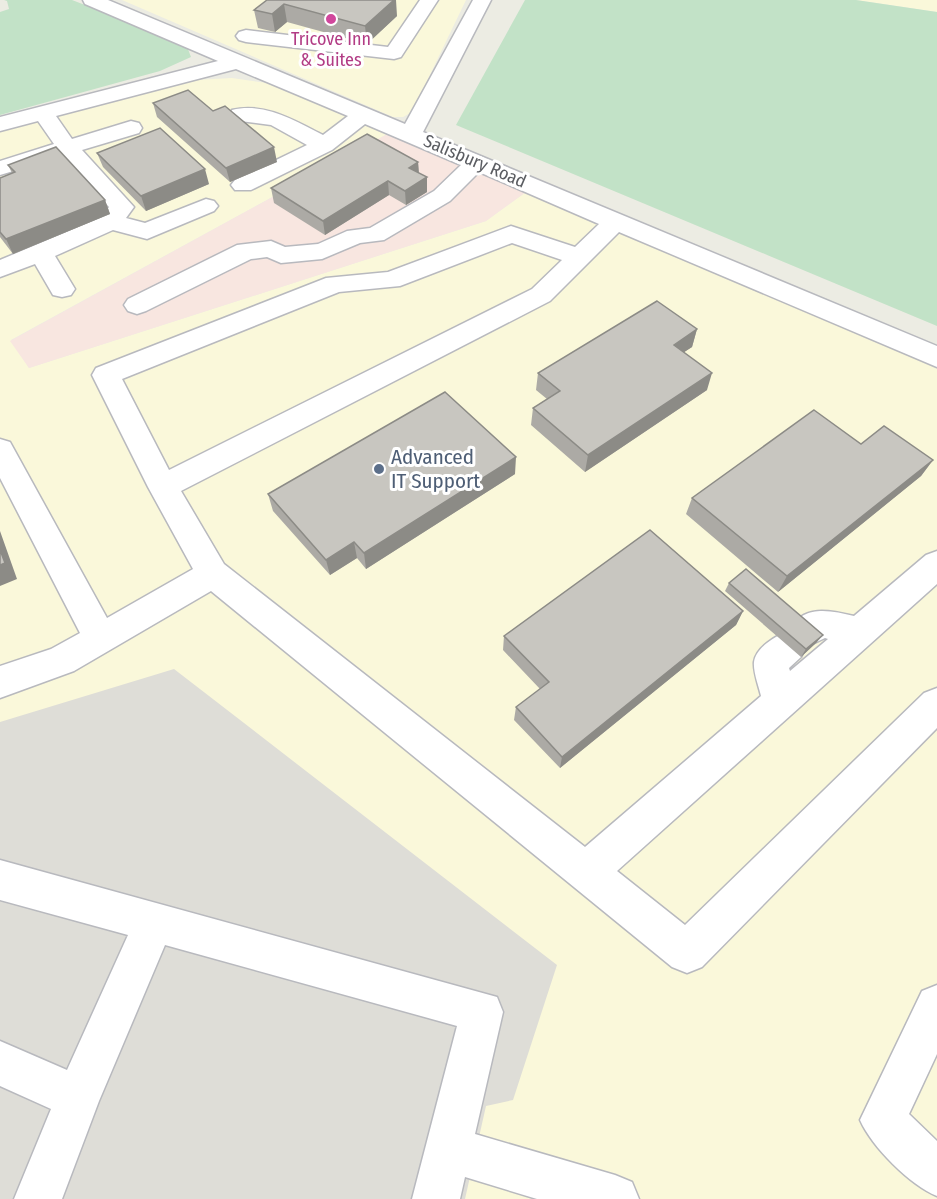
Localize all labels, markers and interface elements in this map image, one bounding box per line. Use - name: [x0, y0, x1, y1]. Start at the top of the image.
- marker: Tricove Inn & Suites: [324, 12, 338, 26]
- place label: Tricove Inn & Suites: [291, 28, 371, 71]
- street label: Salisbury Road: [420, 130, 530, 192]
- place label: Advanced IT Support: [391, 444, 480, 494]
- marker: Advanced IT Support: [372, 462, 386, 476]

